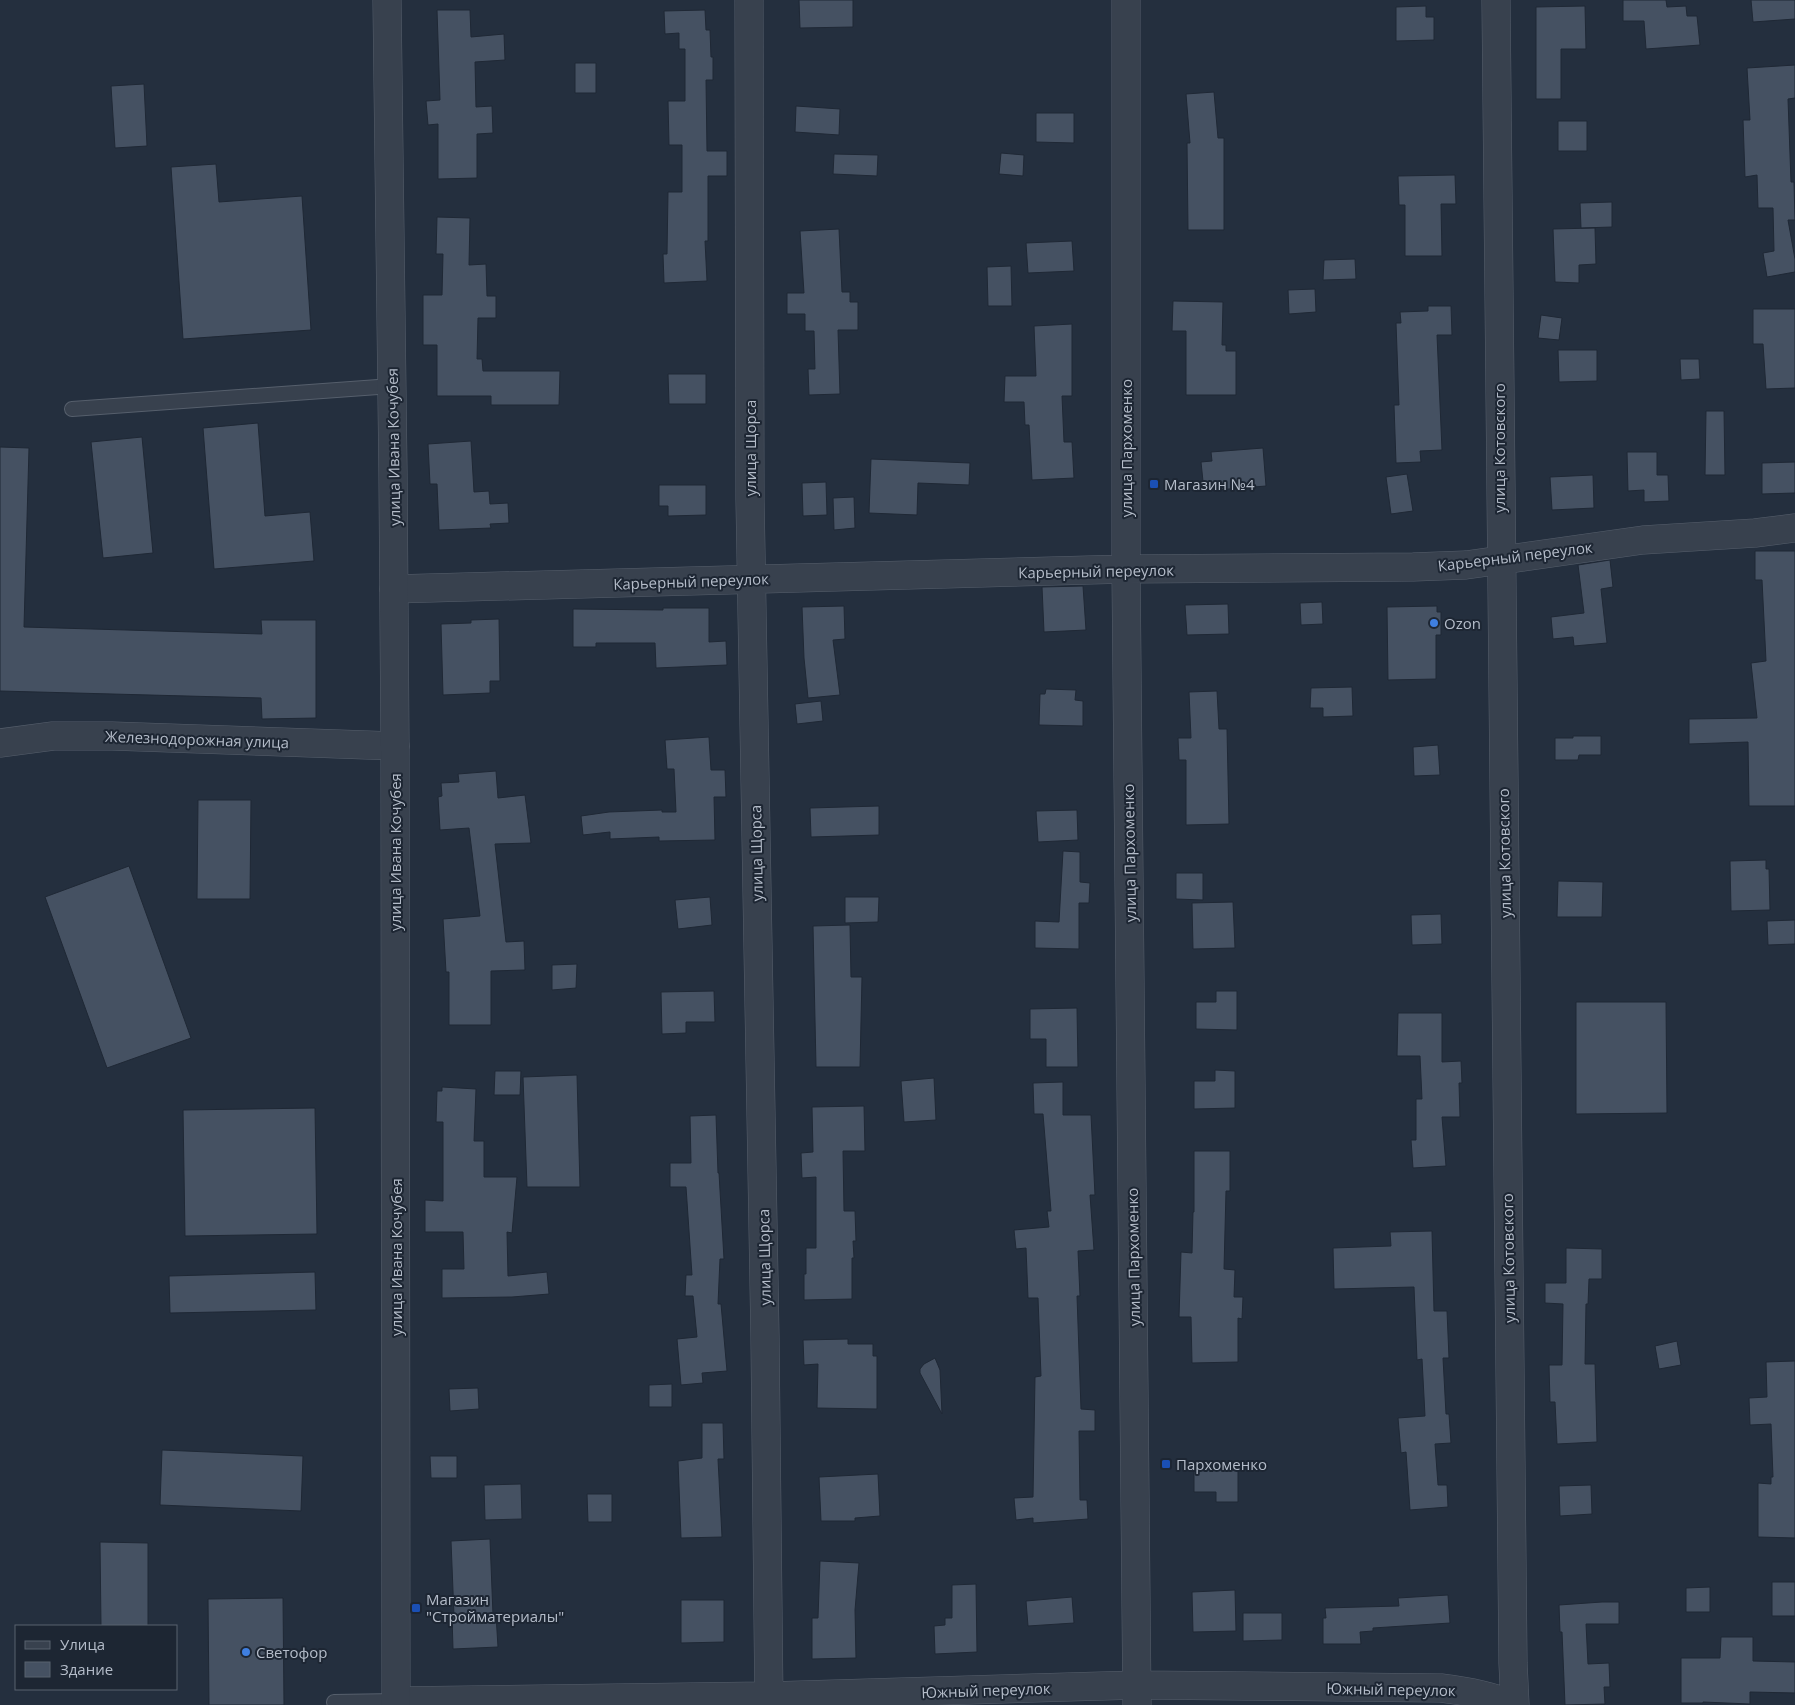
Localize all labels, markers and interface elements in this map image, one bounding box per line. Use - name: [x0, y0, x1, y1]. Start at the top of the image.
- street label: улица Ивана Кочубея: [382, 368, 404, 526]
- street label: улица Пархоменко: [1116, 379, 1136, 517]
- street label: улица Котовского: [1489, 383, 1509, 513]
- street label: улица Щорса: [740, 400, 760, 496]
- place label: Магазин №4: [1164, 474, 1255, 494]
- marker: Магазин №4: [1148, 478, 1160, 490]
- street label: Карьерный переулок: [1436, 537, 1594, 575]
- street label: Карьерный переулок: [1018, 560, 1174, 582]
- street label: Карьерный переулок: [613, 568, 769, 594]
- place label: Ozon: [1444, 613, 1481, 633]
- marker: Ozon: [1428, 617, 1440, 629]
- street label: Железнодорожная улица: [105, 726, 289, 752]
- street label: улица Ивана Кочубея: [385, 773, 405, 931]
- street label: улица Пархоменко: [1118, 784, 1140, 922]
- street label: улица Котовского: [1493, 788, 1515, 918]
- street label: улица Щорса: [745, 805, 767, 901]
- street label: улица Ивана Кочубея: [386, 1178, 406, 1336]
- street label: улица Пархоменко: [1122, 1188, 1144, 1326]
- street label: улица Котовского: [1497, 1193, 1519, 1323]
- street label: улица Щорса: [753, 1209, 775, 1305]
- place label: Пархоменко: [1176, 1454, 1267, 1474]
- marker: Пархоменко: [1160, 1458, 1172, 1470]
- place label: Магазин "Стройматериалы": [426, 1589, 564, 1626]
- marker: Магазин "Стройматериалы": [410, 1602, 422, 1614]
- legend: [15, 1625, 178, 1690]
- text: Улица: [60, 1634, 105, 1654]
- place label: Светофор: [256, 1642, 328, 1662]
- marker: Светофор: [240, 1646, 252, 1658]
- text: Здание: [60, 1659, 113, 1679]
- street label: Южный переулок: [921, 1678, 1051, 1702]
- street label: Южный переулок: [1326, 1678, 1456, 1700]

